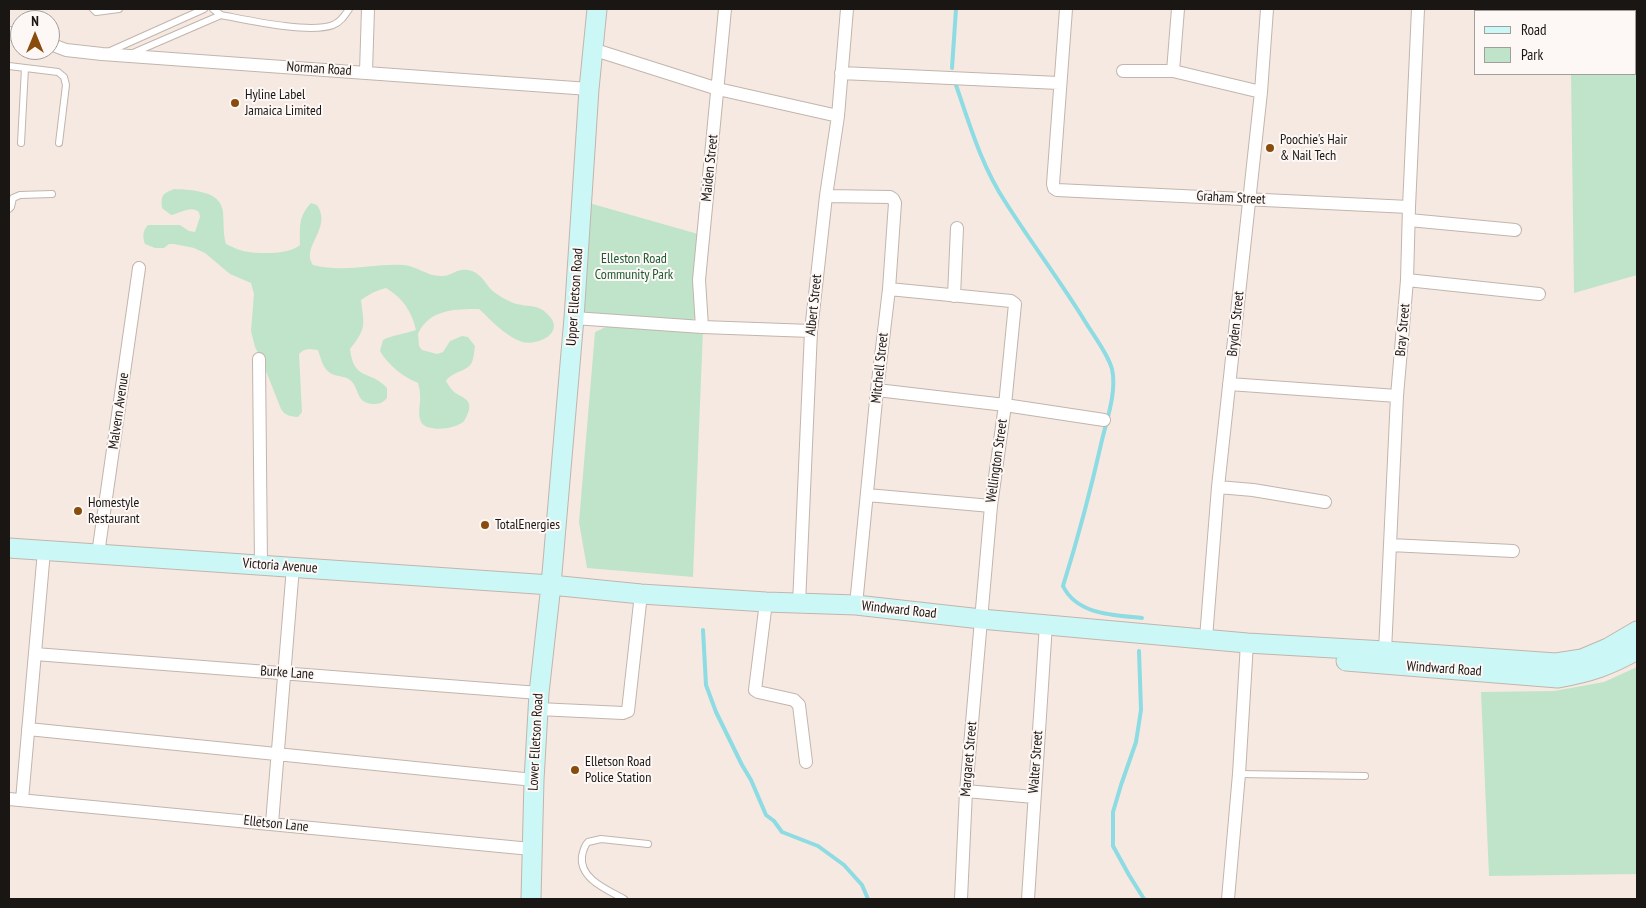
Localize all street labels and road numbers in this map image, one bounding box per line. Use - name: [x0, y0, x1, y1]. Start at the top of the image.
- street label: Norman Road: [286, 58, 352, 80]
- street label: Maiden Street: [698, 134, 722, 202]
- street label: Graham Street: [1196, 188, 1266, 208]
- street label: Upper Elletson Road: [563, 248, 587, 346]
- street label: Albert Street: [802, 273, 826, 337]
- street label: Bryden Street: [1224, 290, 1248, 358]
- street label: Bray Street: [1392, 303, 1414, 357]
- street label: Mitchell Street: [868, 332, 892, 404]
- street label: Malvern Avenue: [105, 372, 133, 450]
- street label: Wellington Street: [983, 418, 1011, 504]
- street label: Victoria Avenue: [242, 555, 318, 577]
- street label: Windward Road: [861, 598, 937, 622]
- street label: Windward Road: [1406, 658, 1482, 680]
- street label: Burke Lane: [260, 663, 314, 683]
- street label: Lower Elletson Road: [525, 693, 547, 791]
- street label: Margaret Street: [957, 721, 981, 797]
- street label: Walter Street: [1025, 730, 1047, 794]
- street label: Elletson Lane: [243, 812, 309, 836]

